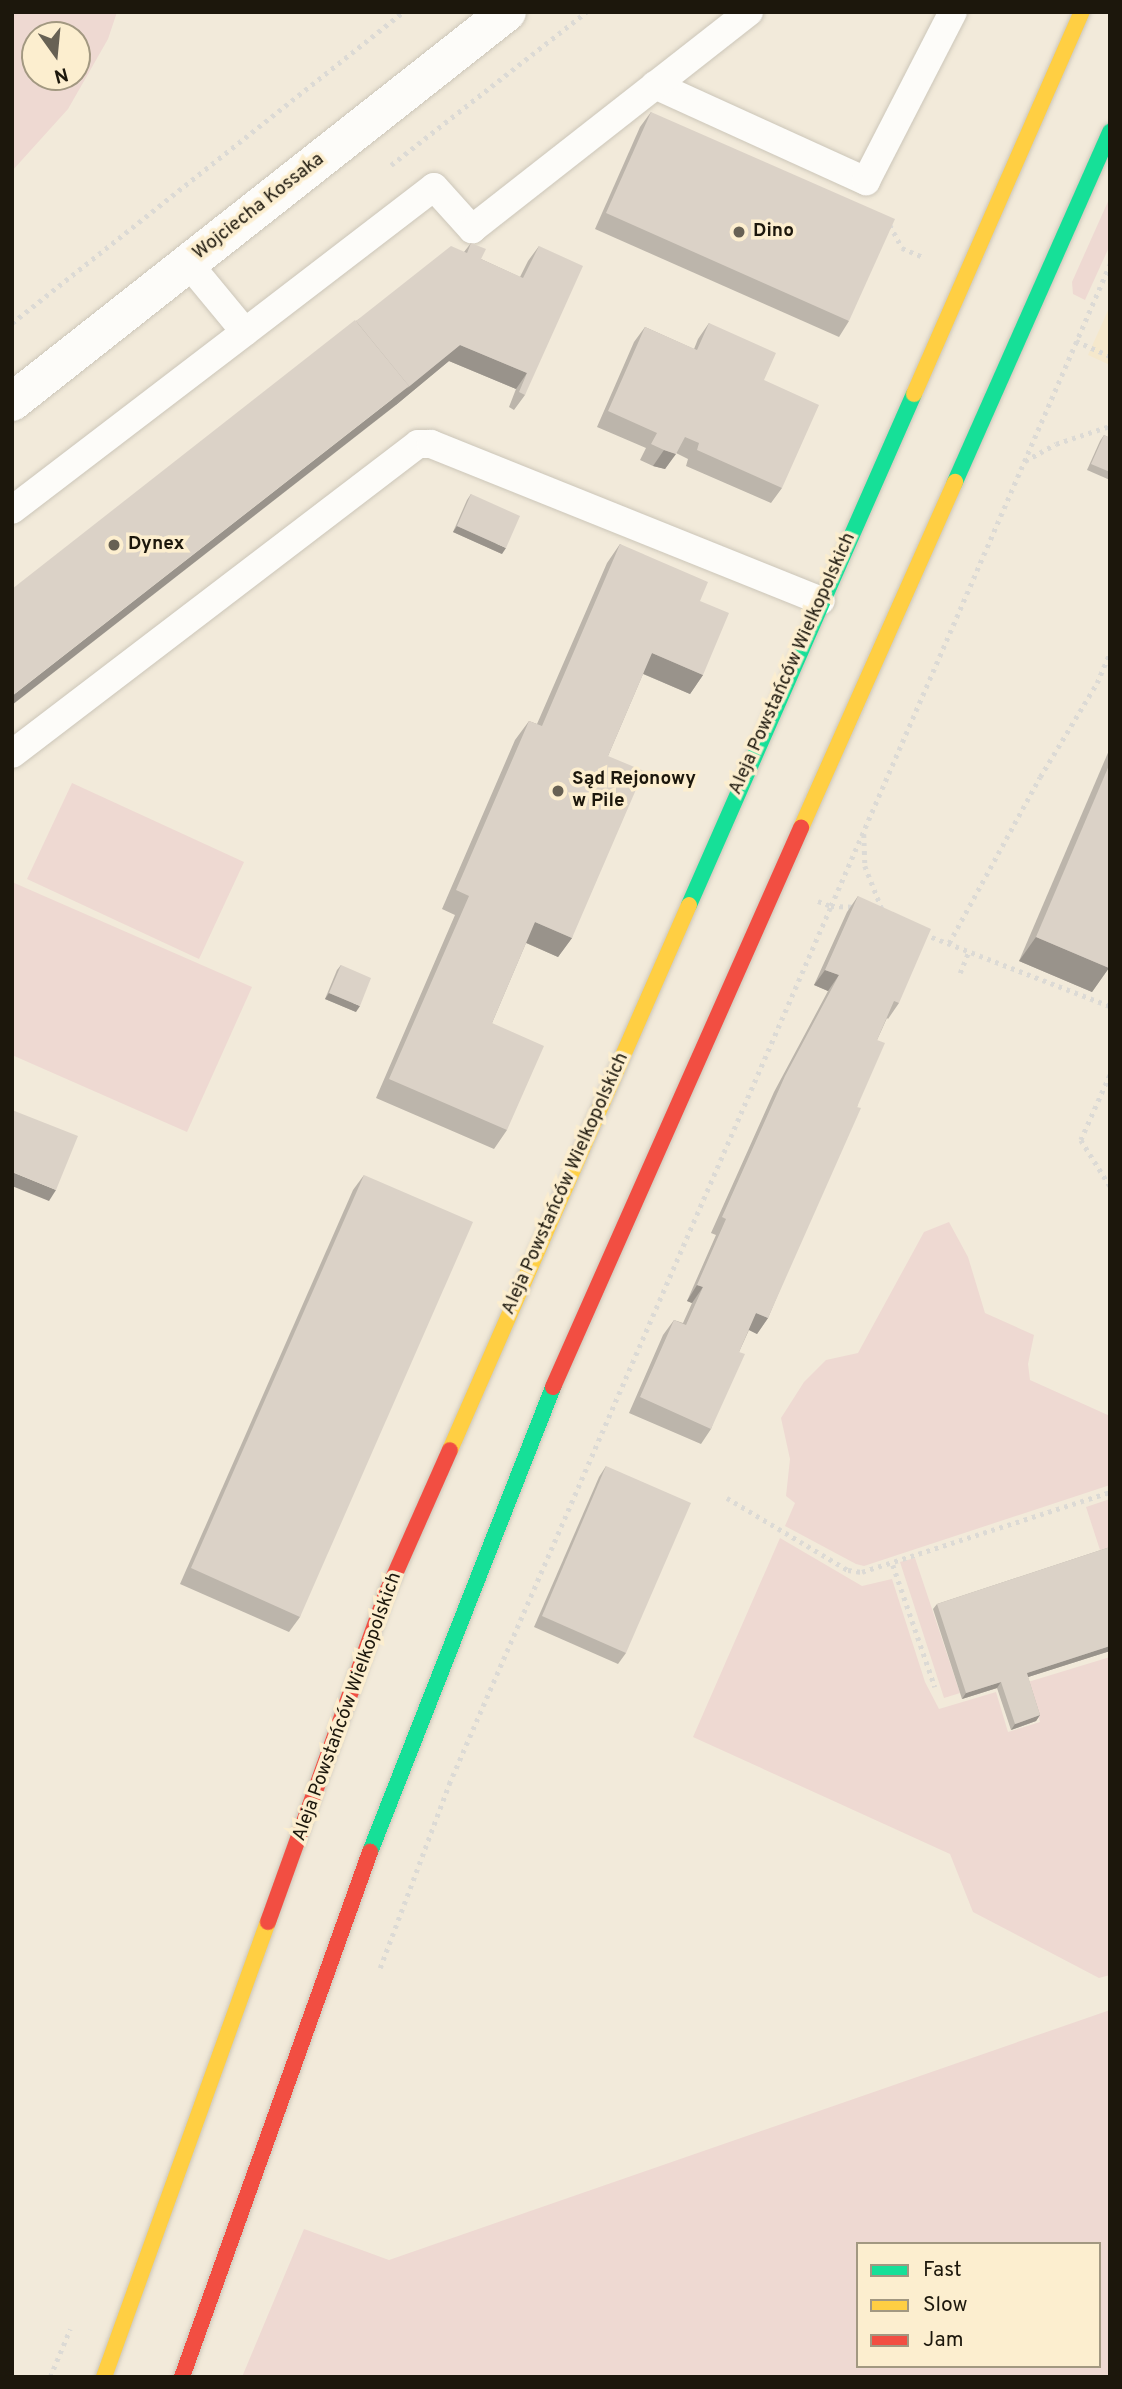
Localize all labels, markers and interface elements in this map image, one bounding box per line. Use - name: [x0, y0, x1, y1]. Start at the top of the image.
- north arrow: [21, 21, 91, 91]
- text: N: [51, 61, 71, 88]
- street label: Wojciecha Kossaka: [189, 149, 329, 265]
- place label: Dino: [753, 221, 794, 243]
- marker: Dino: [731, 224, 747, 240]
- street label: Aleja Powstańców Wielkopolskich: [725, 529, 861, 799]
- place label: Dynex: [128, 534, 184, 556]
- marker: Dynex: [106, 537, 122, 553]
- place label: Sąd Rejonowy w Pile: [572, 769, 696, 813]
- marker: Sąd Rejonowy w Pile: [550, 783, 566, 799]
- street label: Aleja Powstańców Wielkopolskich: [498, 1049, 634, 1319]
- street label: Aleja Powstańców Wielkopolskich: [289, 1569, 407, 1845]
- legend: [856, 2242, 1101, 2368]
- text: Fast: [923, 2257, 962, 2284]
- text: Slow: [923, 2292, 968, 2319]
- text: Jam: [923, 2327, 964, 2354]

